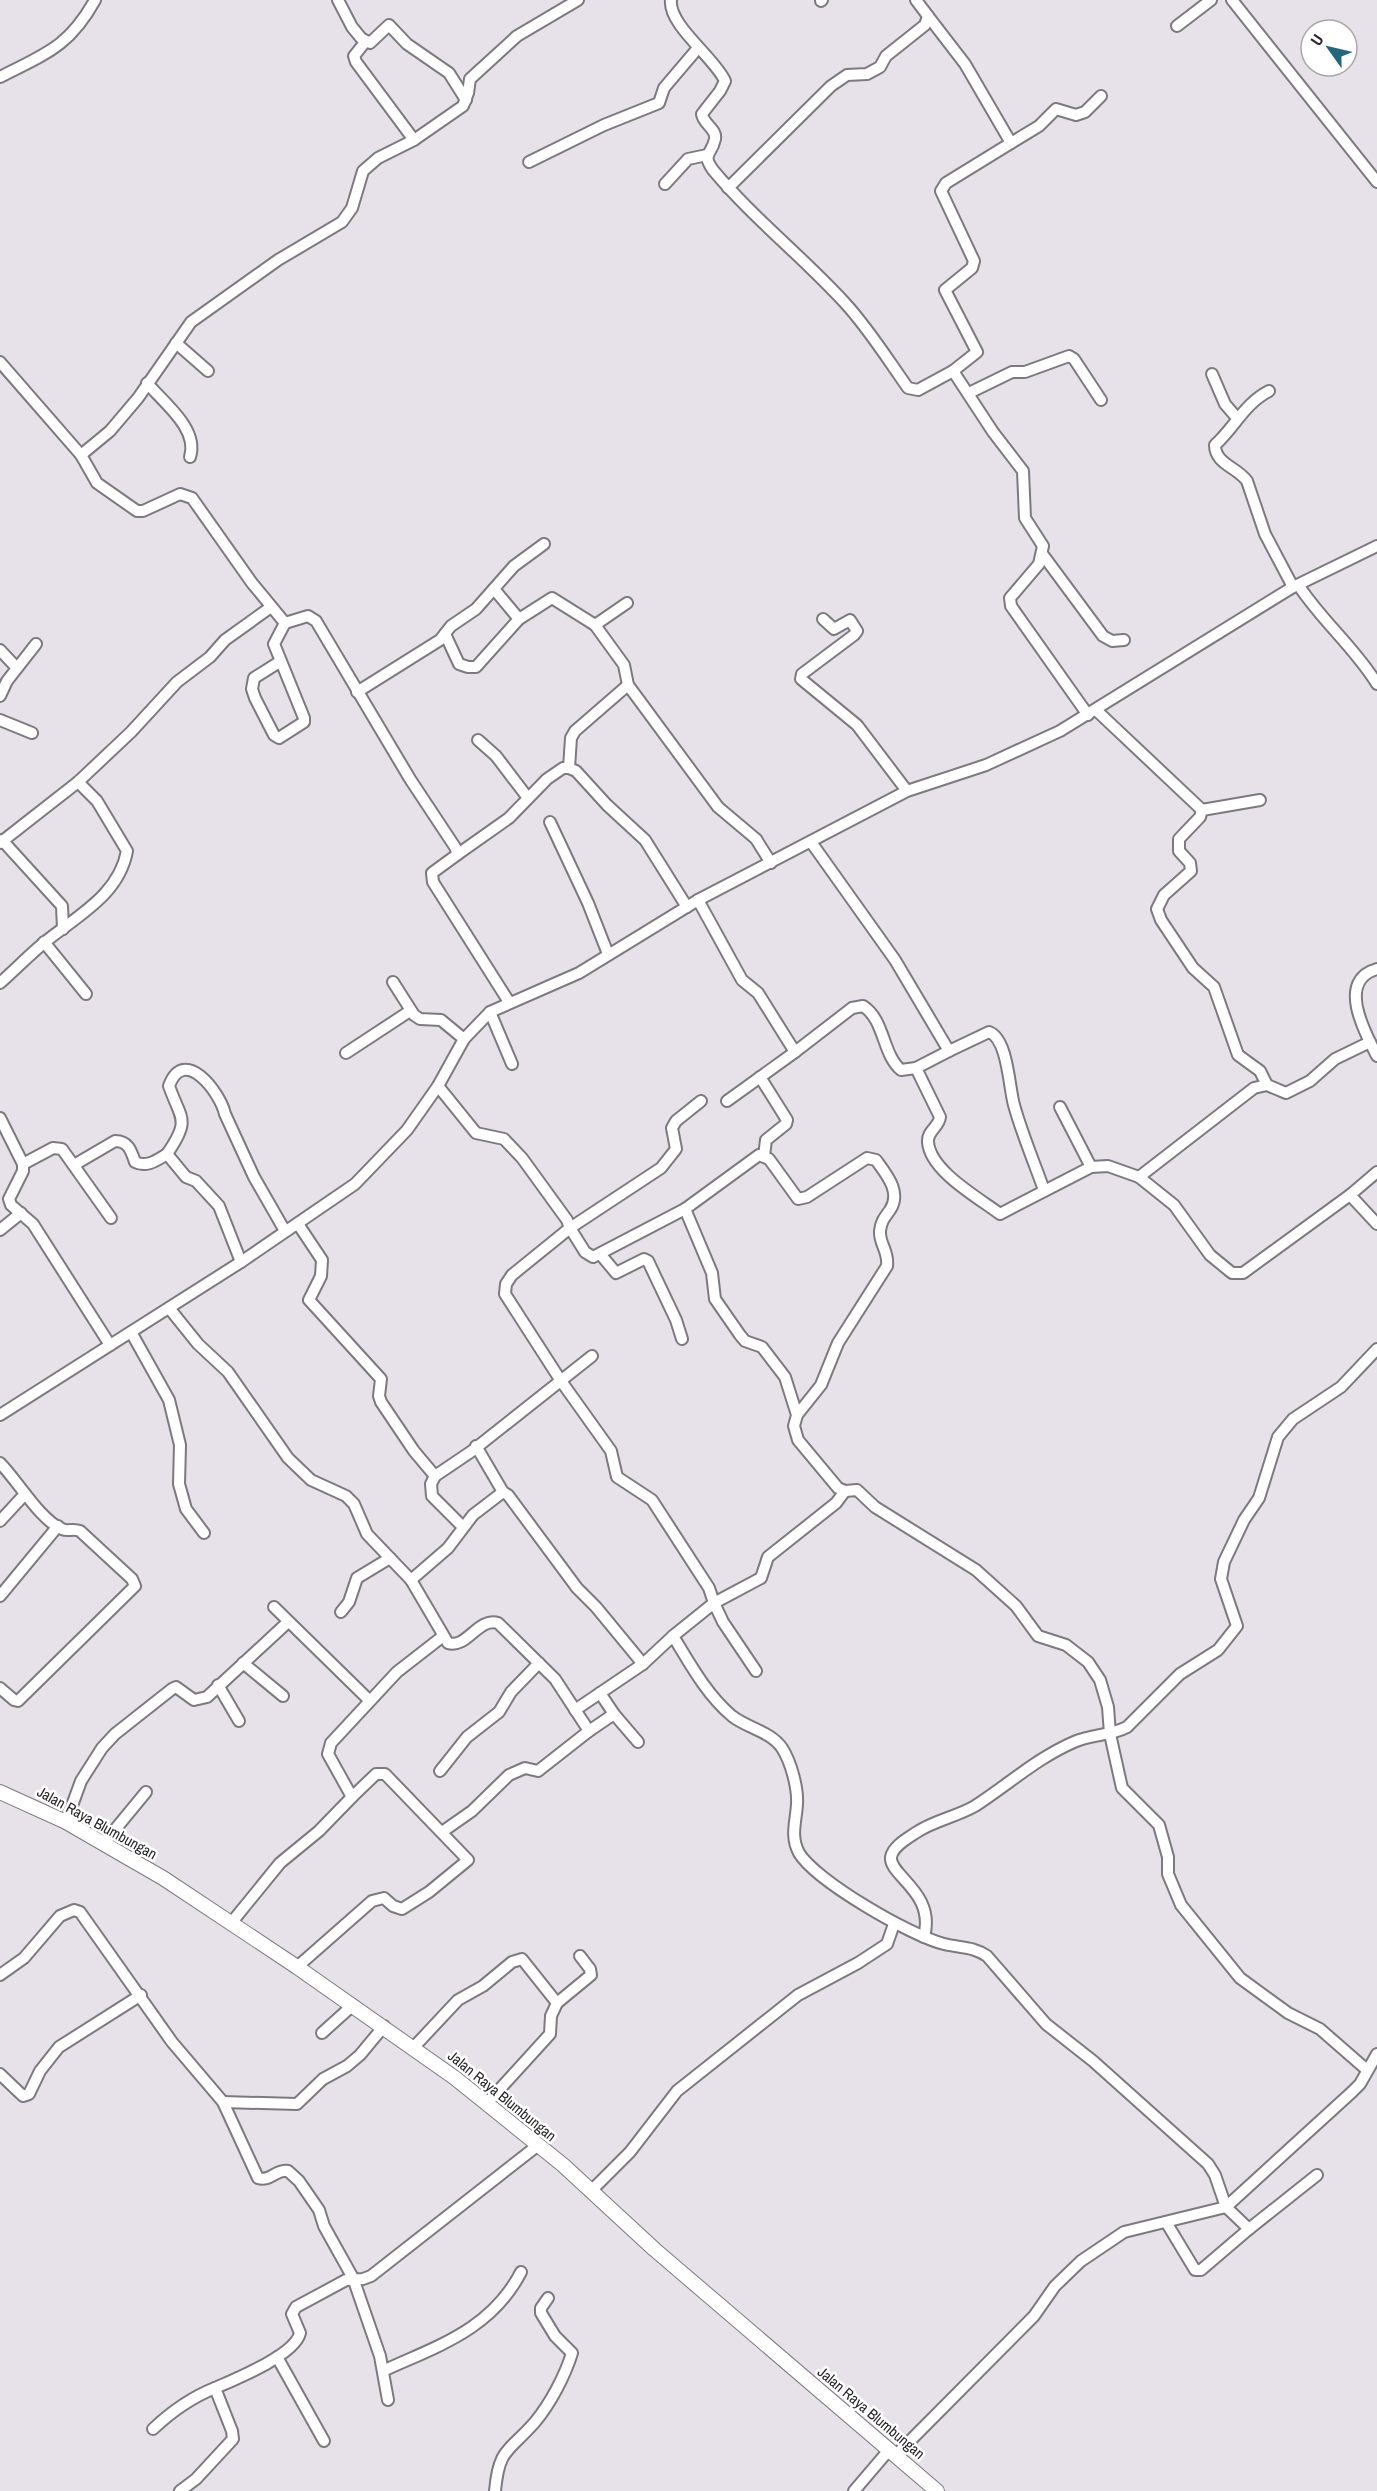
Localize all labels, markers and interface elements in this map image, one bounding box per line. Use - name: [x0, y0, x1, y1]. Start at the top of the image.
- north arrow: [1299, 18, 1359, 78]
- text: U: [1305, 30, 1328, 50]
- street label: Jalan Raya Blumbungan: [34, 1781, 161, 1864]
- street label: Jalan Raya Blumbungan: [444, 2045, 561, 2146]
- street label: Jalan Raya Blumbungan: [813, 2362, 929, 2464]

